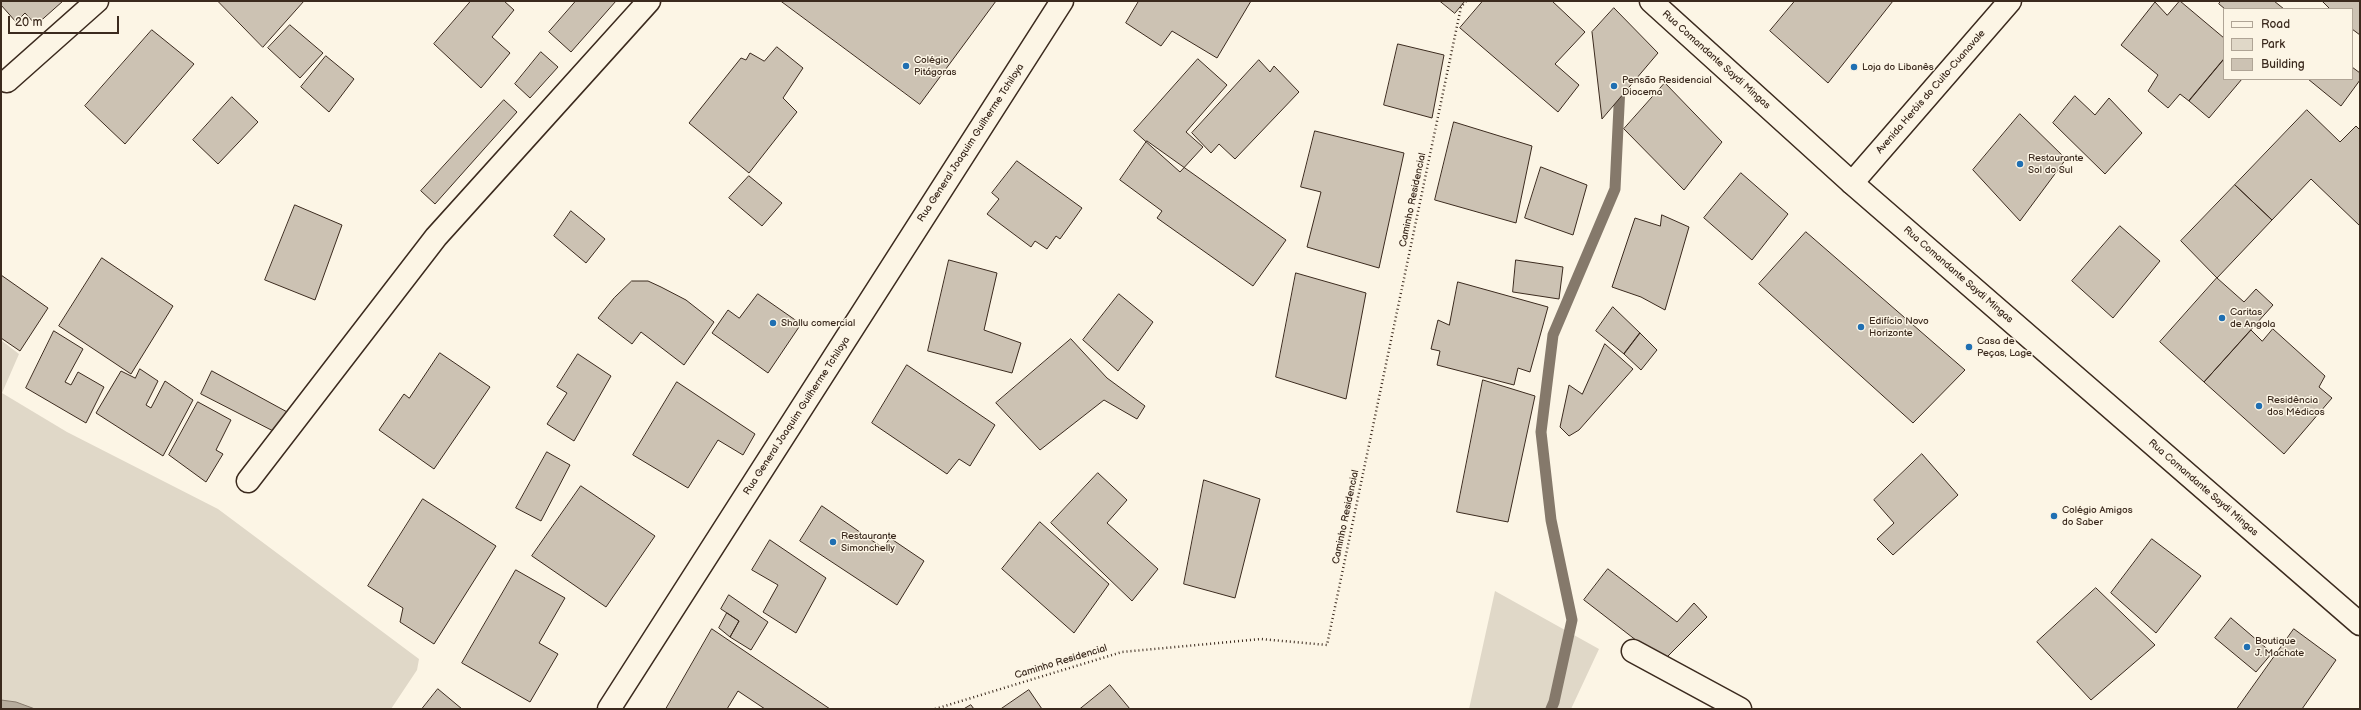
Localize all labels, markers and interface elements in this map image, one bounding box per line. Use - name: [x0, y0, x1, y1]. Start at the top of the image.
- scale bar: [10, 8, 121, 34]
- street label: Rua Comandante Saydi Mingas: [1659, 8, 1773, 112]
- legend: [2223, 8, 2353, 80]
- text: 20 m: [15, 15, 42, 30]
- text: Road: [2261, 17, 2290, 32]
- street label: Avenida Heróis do Cuito-Cuanavale: [1874, 28, 1988, 156]
- text: Park: [2261, 37, 2285, 52]
- place label: Colégio Pitágoras: [914, 54, 957, 78]
- text: Building: [2261, 57, 2305, 72]
- marker: Colégio Pitágoras: [901, 61, 911, 71]
- place label: Loja do Libanês: [1862, 61, 1934, 73]
- street label: Rua General Joaquim Guilherme Tchiloya: [915, 62, 1027, 224]
- marker: Loja do Libanês: [1849, 62, 1859, 72]
- place label: Pensão Residencial Diocema: [1622, 74, 1712, 98]
- marker: Pensão Residencial Diocema: [1609, 81, 1619, 91]
- street label: Caminho Residencial: [1397, 152, 1429, 248]
- place label: Restaurante Sol do Sul: [2028, 152, 2083, 176]
- marker: Restaurante Sol do Sul: [2015, 159, 2025, 169]
- street label: Rua Comandante Saydi Mingas: [1901, 224, 2015, 326]
- place label: Caritas de Angola: [2230, 306, 2275, 330]
- marker: Caritas de Angola: [2217, 313, 2227, 323]
- place label: Edifício Novo Horizonte: [1869, 315, 1929, 338]
- place label: Shallu comercial: [781, 317, 855, 329]
- marker: Shallu comercial: [768, 318, 778, 328]
- marker: Edifício Novo Horizonte: [1856, 322, 1866, 332]
- street label: Rua General Joaquim Guilherme Tchiloya: [741, 335, 853, 497]
- place label: Casa de Peças, Lage: [1977, 335, 2032, 358]
- marker: Casa de Peças, Lage: [1964, 342, 1974, 352]
- place label: Residência dos Médicos: [2267, 394, 2325, 418]
- marker: Residência dos Médicos: [2254, 401, 2264, 411]
- street label: Rua Comandante Saydi Mingas: [2146, 437, 2260, 539]
- street label: Caminho Residencial: [1330, 469, 1362, 565]
- place label: Colégio Amigos do Saber: [2062, 504, 2133, 528]
- marker: Colégio Amigos do Saber: [2049, 511, 2059, 521]
- place label: Restaurante Simonchelly: [841, 530, 896, 554]
- marker: Restaurante Simonchelly: [828, 537, 838, 547]
- place label: Boutique J. Machate: [2255, 635, 2304, 658]
- street label: Caminho Residencial: [1013, 642, 1109, 682]
- marker: Boutique J. Machate: [2242, 642, 2252, 652]

